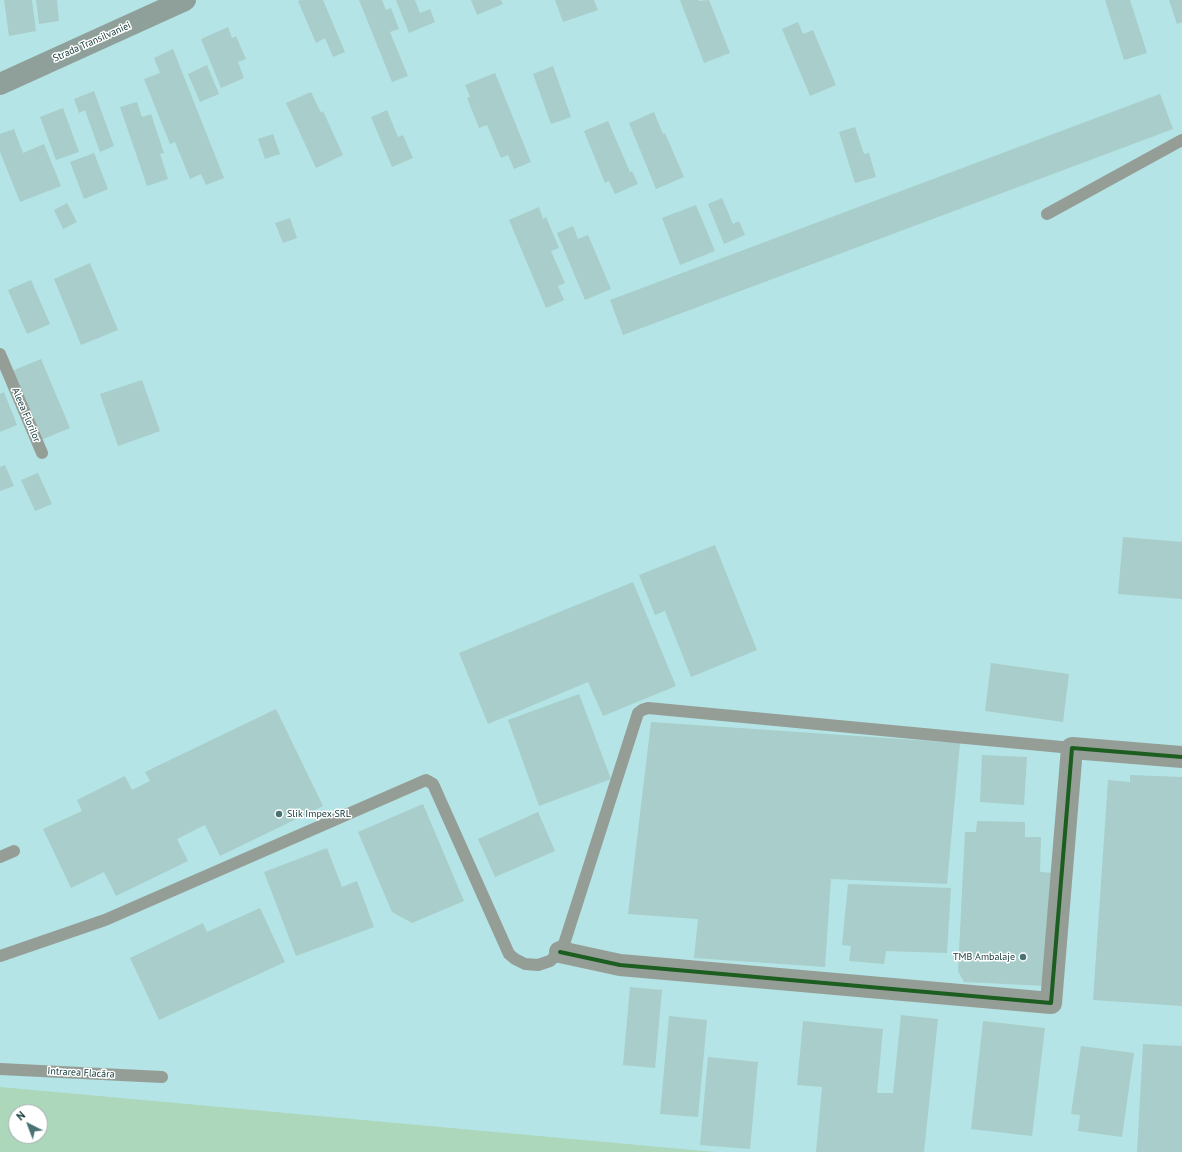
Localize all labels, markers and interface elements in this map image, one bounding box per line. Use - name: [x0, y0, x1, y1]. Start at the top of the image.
- street label: Strada Transilvaniei: [51, 19, 133, 65]
- street label: Aleea Florilor: [9, 386, 43, 444]
- place label: Slik Impex SRL: [287, 808, 351, 820]
- marker: Slik Impex SRL: [274, 809, 284, 819]
- place label: TMB Ambalaje: [953, 951, 1015, 963]
- marker: TMB Ambalaje: [1018, 952, 1028, 962]
- street label: Intrarea Flacăra: [47, 1065, 115, 1081]
- north arrow: [8, 1104, 48, 1144]
- text: N: [13, 1108, 28, 1123]

